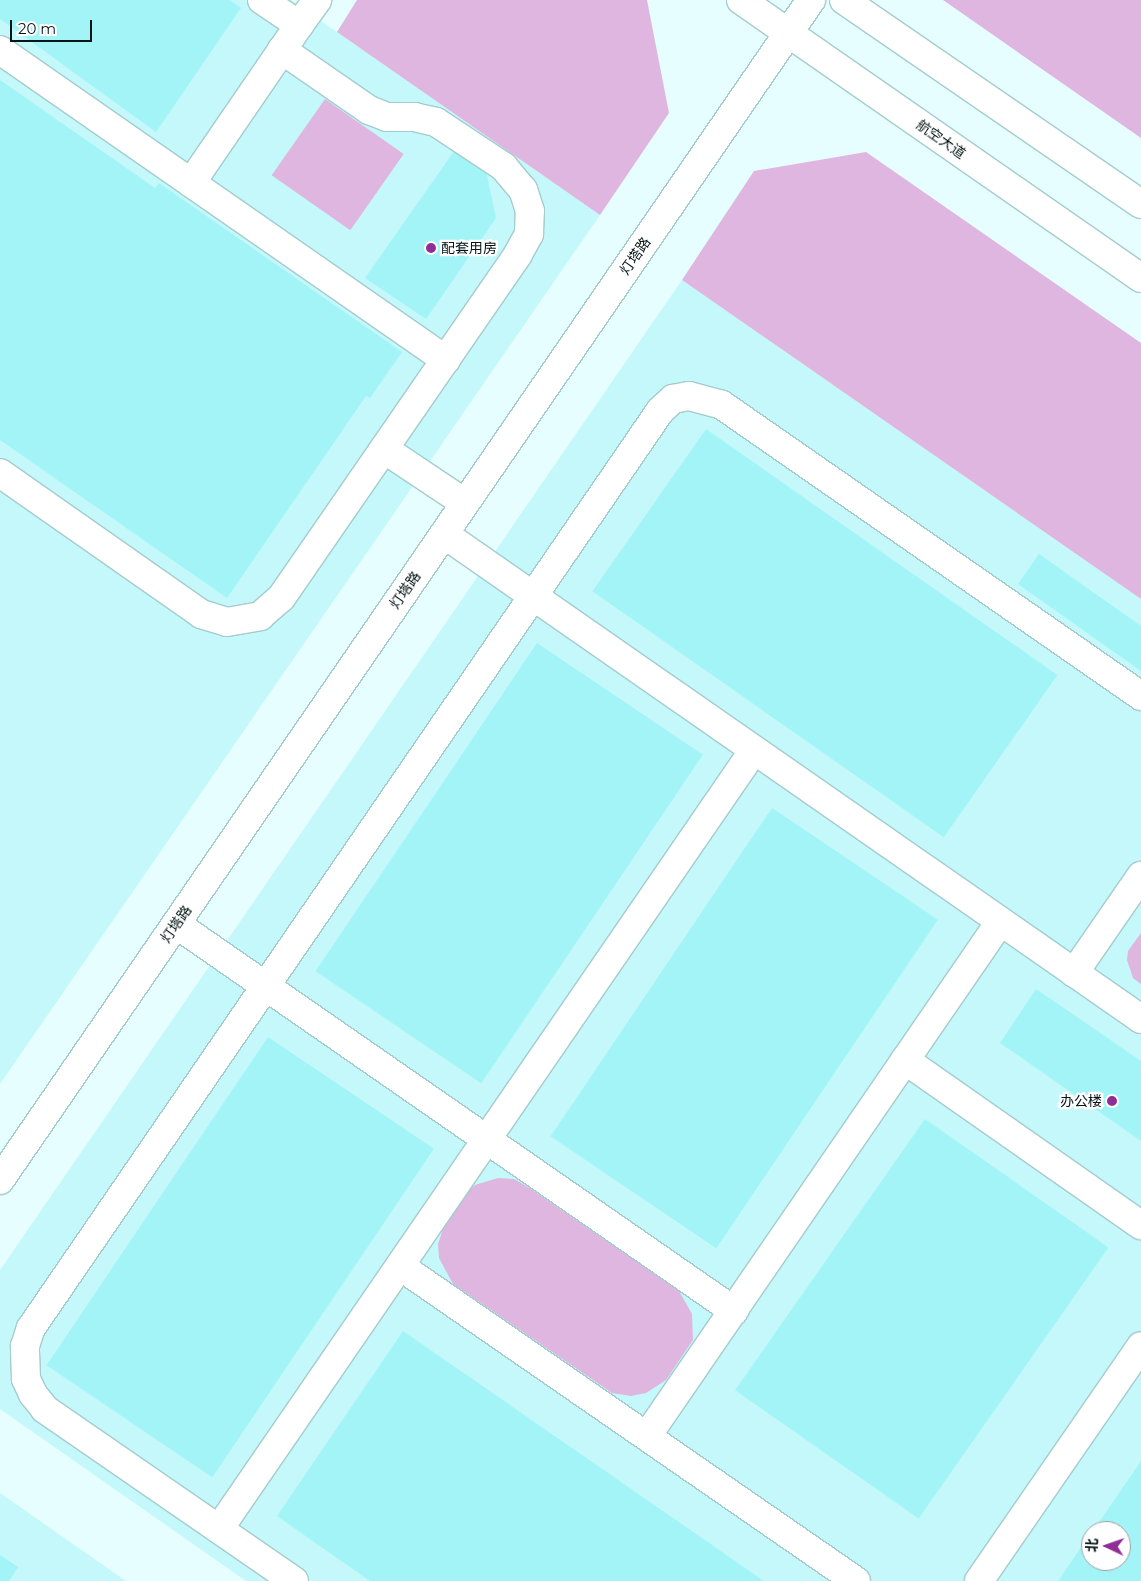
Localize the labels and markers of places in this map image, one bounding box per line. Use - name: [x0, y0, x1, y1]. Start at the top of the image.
- place label: 配套用房: [441, 240, 497, 256]
- marker: 配套用房: [425, 242, 437, 254]
- place label: 办公楼: [1060, 1093, 1102, 1109]
- marker: 办公楼: [1106, 1095, 1118, 1107]

